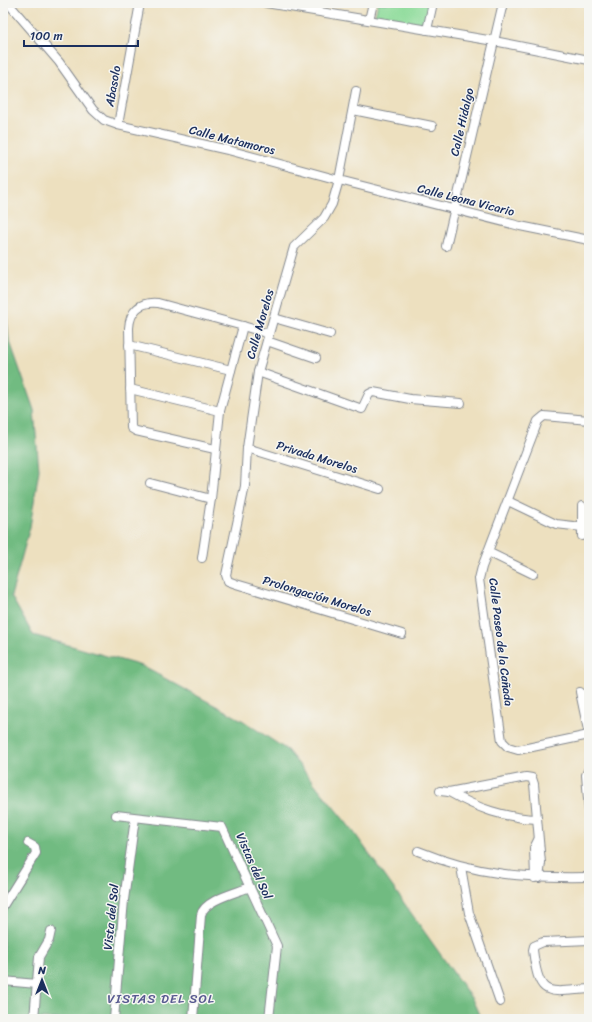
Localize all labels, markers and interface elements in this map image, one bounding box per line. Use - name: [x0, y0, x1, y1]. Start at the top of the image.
- scale bar: [24, 22, 138, 48]
- text: 100 m: [30, 25, 63, 47]
- street label: Abasolo: [98, 64, 127, 109]
- street label: Calle Hidalgo: [443, 86, 481, 158]
- street label: Calle Matamoros: [187, 119, 277, 161]
- street label: Calle Leona Vicario: [415, 177, 517, 223]
- street label: Calle Morelos: [240, 286, 281, 362]
- street label: Privada Morelos: [274, 434, 360, 480]
- street label: Prolongación Morelos: [260, 569, 374, 623]
- street label: Calle Paseo de la Cañada: [482, 577, 520, 707]
- street label: Vistas del Sol: [230, 829, 279, 903]
- street label: Vista del Sol: [97, 882, 125, 951]
- north arrow: [22, 960, 62, 1000]
- text: N: [37, 961, 46, 980]
- district label: VISTAS DEL SOL: [107, 987, 215, 1010]

